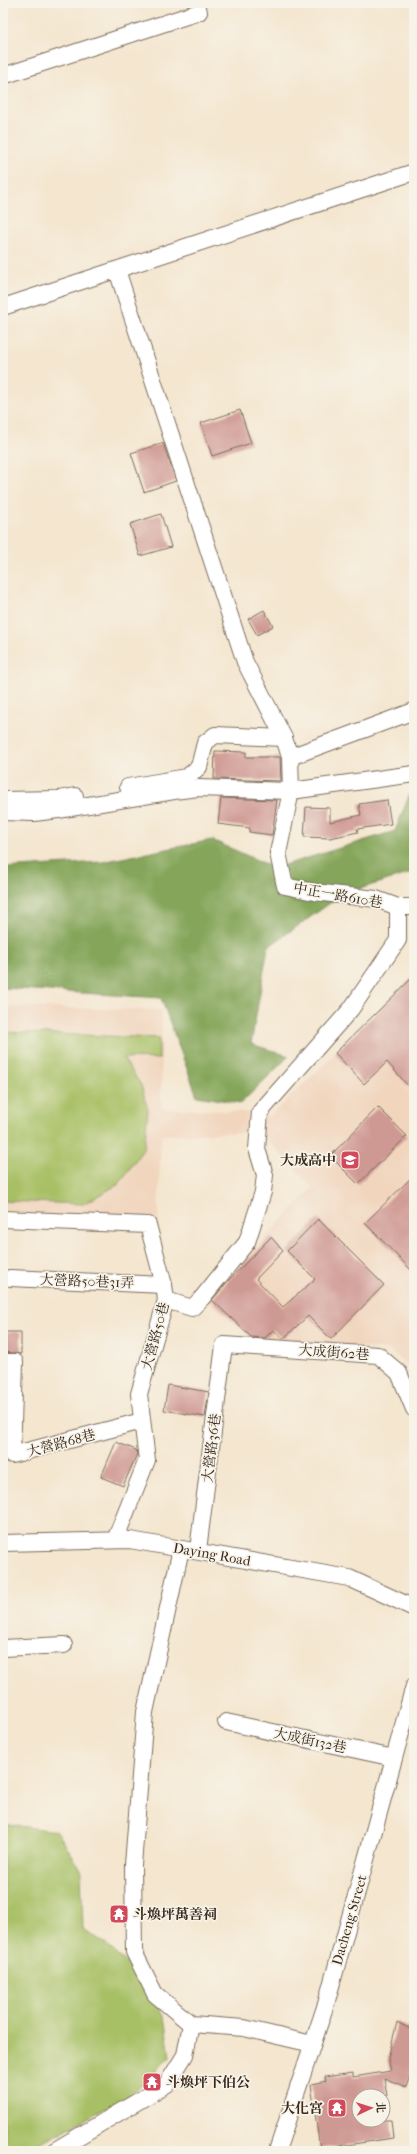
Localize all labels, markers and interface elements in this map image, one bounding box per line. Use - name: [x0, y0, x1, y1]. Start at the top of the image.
- street label: 中正一路610巷: [292, 879, 384, 912]
- school or university icon: 大成高中: [339, 1149, 361, 1171]
- place label: 大成高中: [280, 1152, 336, 1169]
- street label: 大營路50巷31弄: [39, 1271, 134, 1292]
- street label: 大營路50巷: [138, 1300, 173, 1372]
- street label: 大成街62巷: [298, 1342, 370, 1363]
- street label: 大營路36巷: [199, 1413, 224, 1484]
- street label: 大營路68巷: [25, 1426, 97, 1461]
- street label: Daying Road: [172, 1539, 252, 1570]
- street label: 大成街132巷: [272, 1724, 348, 1756]
- street label: Dacheng Street: [328, 1873, 371, 1967]
- temple icon: 斗煥坪萬善祠: [108, 1903, 130, 1925]
- place label: 斗煥坪萬善祠: [133, 1906, 217, 1923]
- temple icon: 斗煥坪下伯公: [141, 2071, 163, 2093]
- place label: 斗煥坪下伯公: [166, 2074, 250, 2091]
- north arrow: [351, 2088, 391, 2128]
- temple icon: 大化宮: [326, 2097, 348, 2119]
- place label: 大化宮: [281, 2100, 323, 2117]
- text: 北: [374, 2101, 387, 2113]

